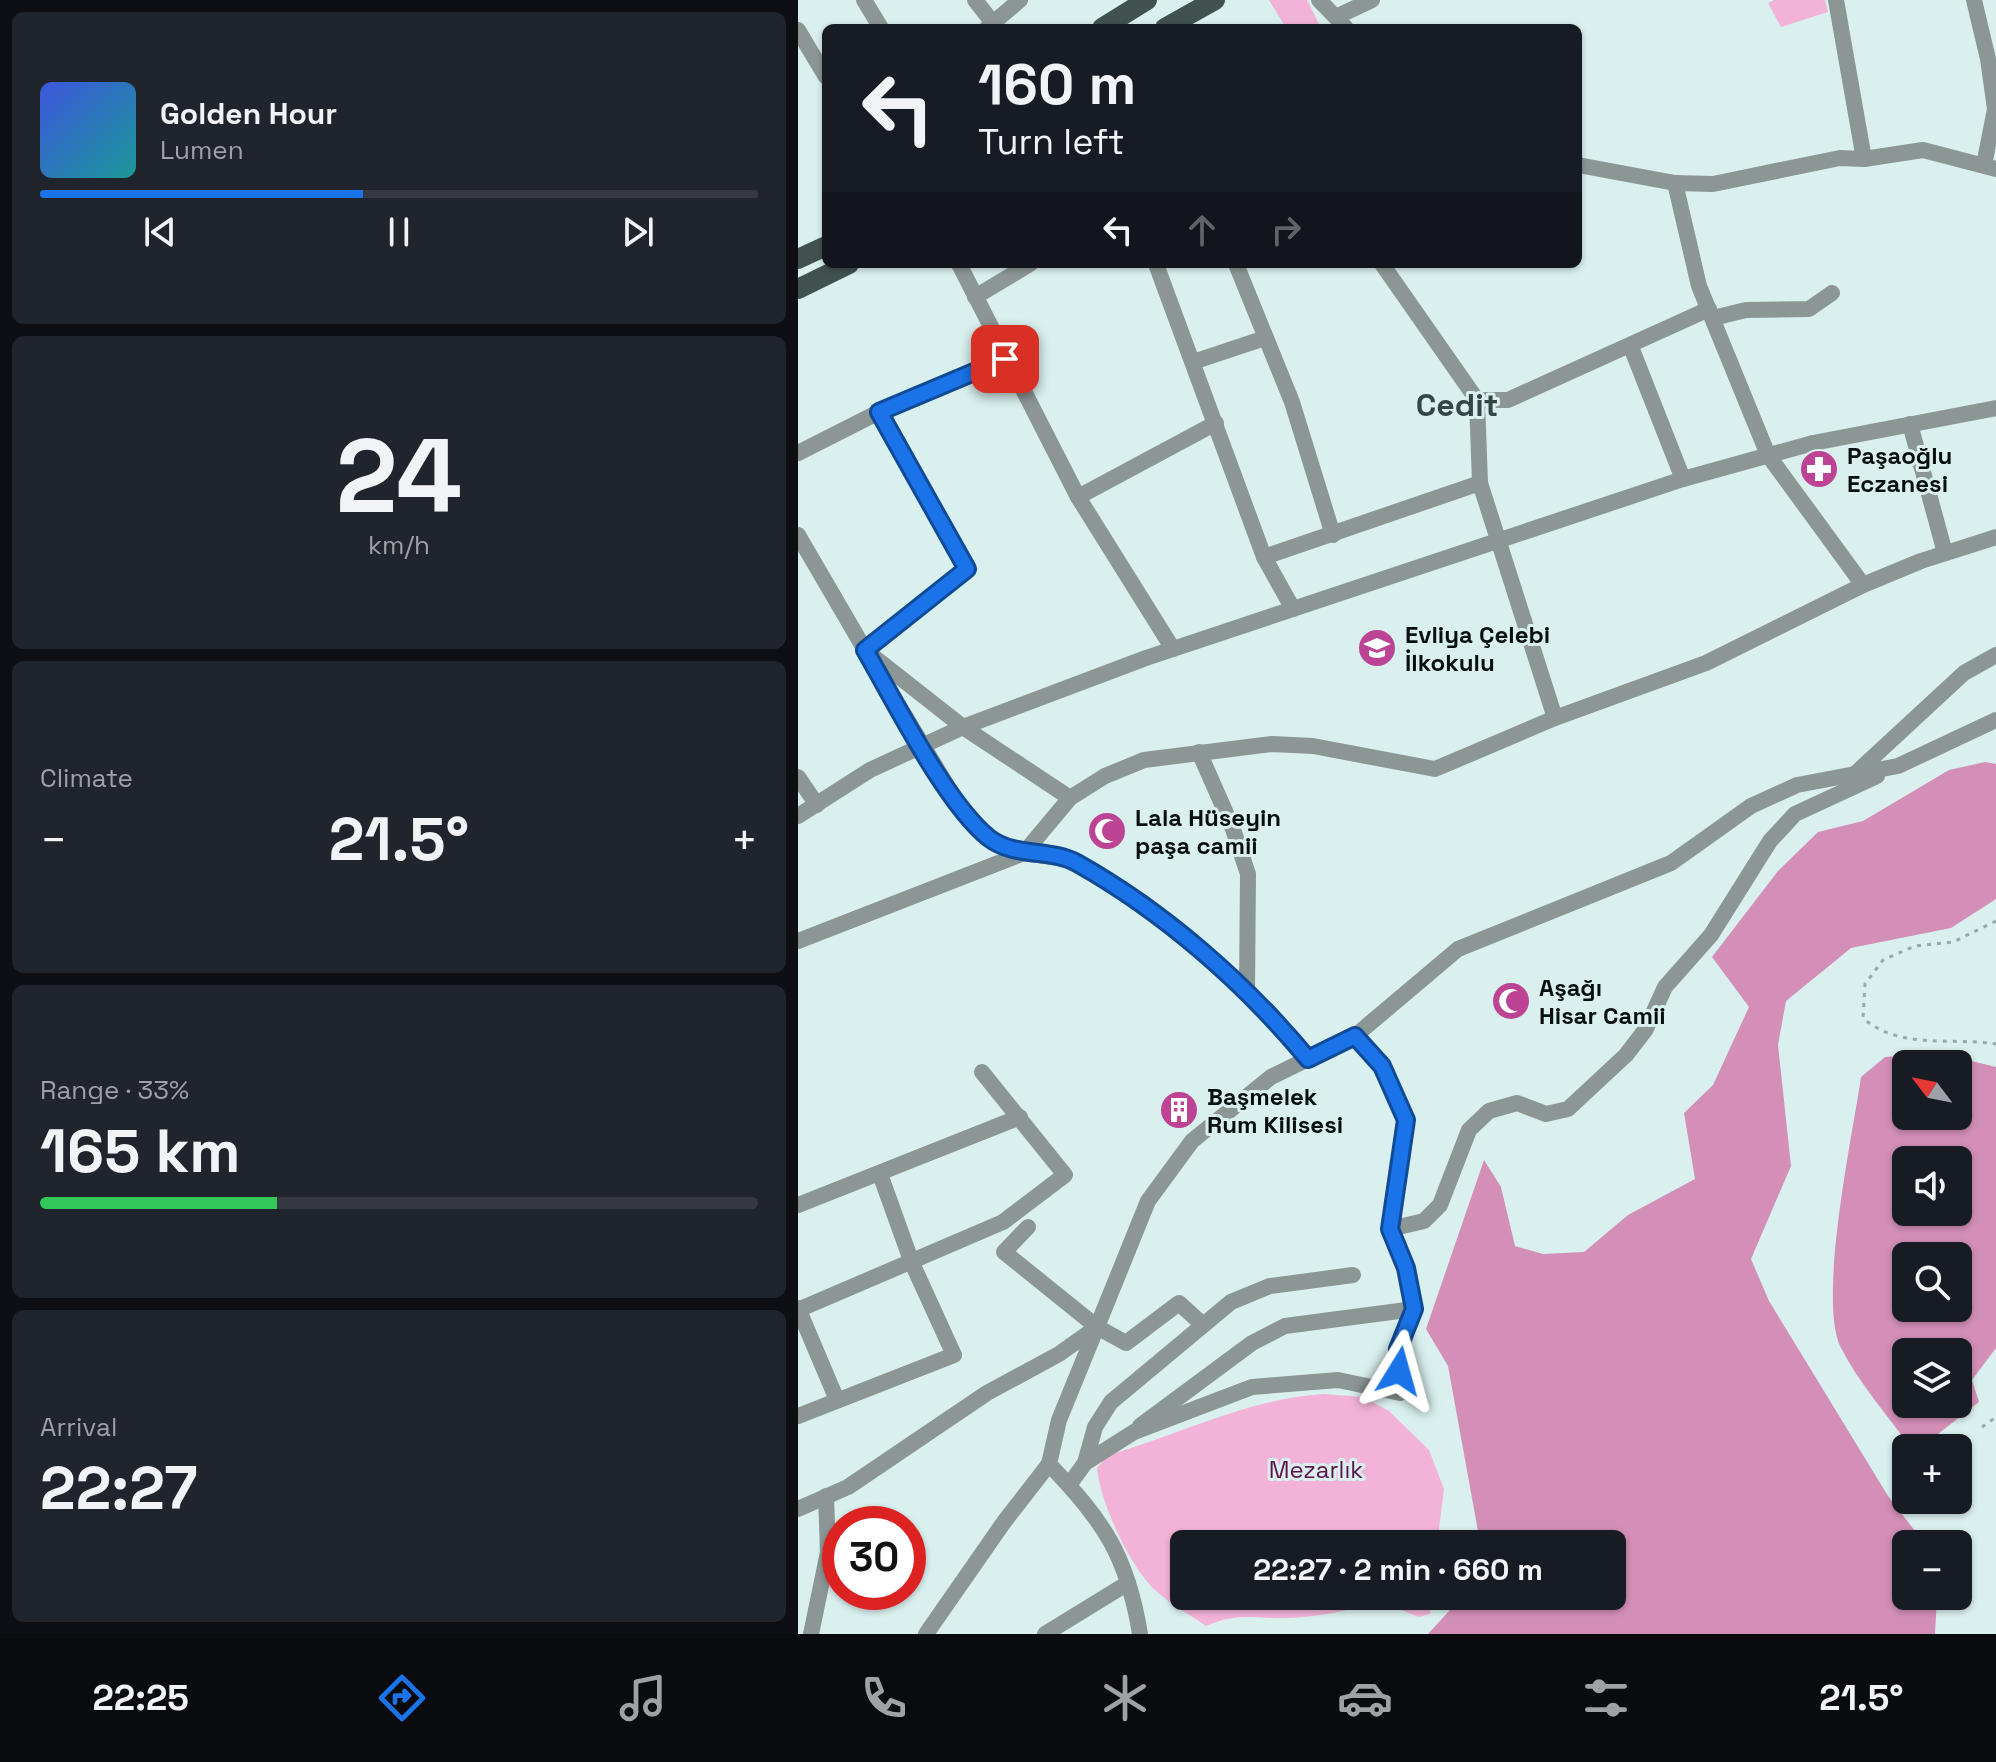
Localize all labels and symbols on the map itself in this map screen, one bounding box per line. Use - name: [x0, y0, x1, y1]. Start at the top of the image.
- pin: [971, 325, 1039, 393]
- district label: Cedit: [1416, 385, 1498, 425]
- place label: Paşaoğlu Eczanesi: [1847, 440, 1952, 499]
- pharmacy icon: Paşaoğlu Eczanesi: [1798, 448, 1840, 490]
- place label: Evliya Çelebi İlkokulu: [1405, 619, 1550, 678]
- school or university icon: Evliya Çelebi İlkokulu: [1356, 627, 1398, 669]
- place label: Lala Hüseyin paşa camii: [1135, 802, 1281, 861]
- mosque icon: Lala Hüseyin paşa camii: [1086, 810, 1128, 852]
- place label: Aşağı Hisar Camii: [1539, 972, 1666, 1031]
- mosque icon: Aşağı Hisar Camii: [1490, 980, 1532, 1022]
- north arrow: [1892, 1050, 1972, 1130]
- place label: Başmelek Rum Kilisesi: [1207, 1081, 1343, 1140]
- building icon: Başmelek Rum Kilisesi: [1158, 1089, 1200, 1131]
- position arrow: [1357, 1329, 1441, 1413]
- park label: Mezarlık: [1269, 1454, 1363, 1485]
- speed limit sign: 30: [822, 1506, 926, 1610]

